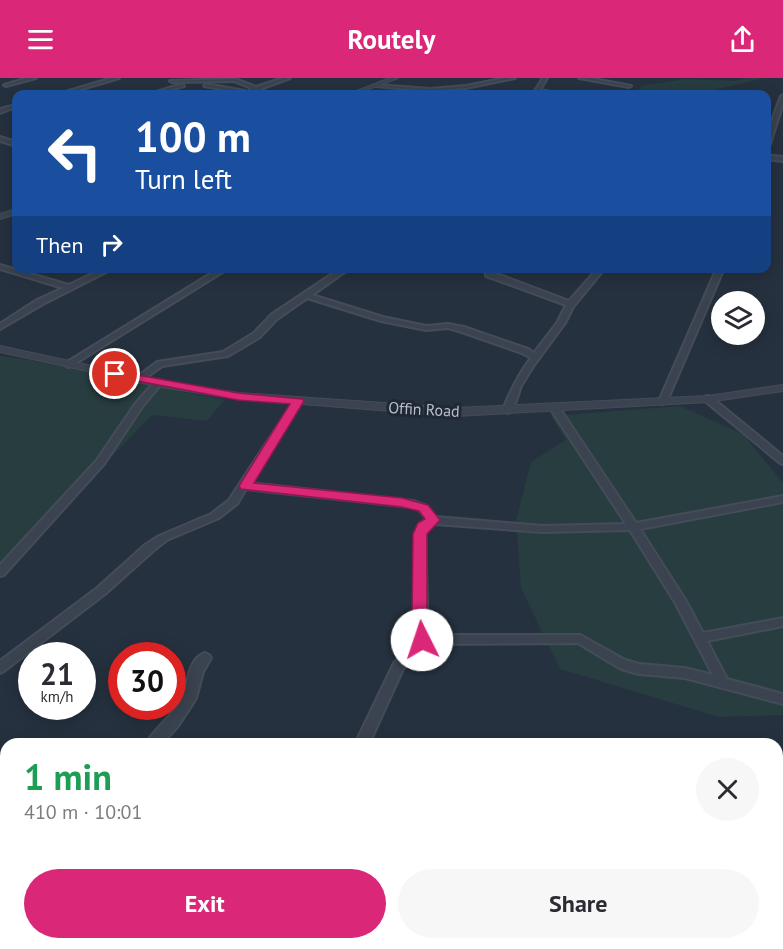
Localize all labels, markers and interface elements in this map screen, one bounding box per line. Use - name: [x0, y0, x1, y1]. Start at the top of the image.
- text: Routely: [348, 22, 435, 56]
- icon: menu: [24, 23, 57, 56]
- icon: share: [726, 23, 759, 56]
- text: 100 m: [135, 109, 251, 164]
- icon: left: [36, 114, 114, 192]
- text: Turn left: [135, 162, 232, 196]
- icon: right: [95, 228, 128, 261]
- text: Then: [36, 231, 83, 259]
- map controls: [711, 291, 765, 345]
- button: layers: [711, 291, 765, 345]
- pin: [89, 348, 140, 399]
- icon: arrive: [98, 357, 131, 390]
- street label: Offin Road: [388, 397, 460, 421]
- position arrow: [390, 608, 454, 672]
- speed limit sign: 30: [108, 642, 186, 720]
- text: 21: [40, 654, 74, 693]
- text: km/h: [41, 687, 73, 706]
- text: 1 min: [24, 753, 112, 800]
- button: close: [696, 758, 759, 821]
- text: 410 m · 10:01: [24, 799, 142, 825]
- button: Exit: [24, 869, 386, 938]
- button: Share: [398, 869, 759, 938]

